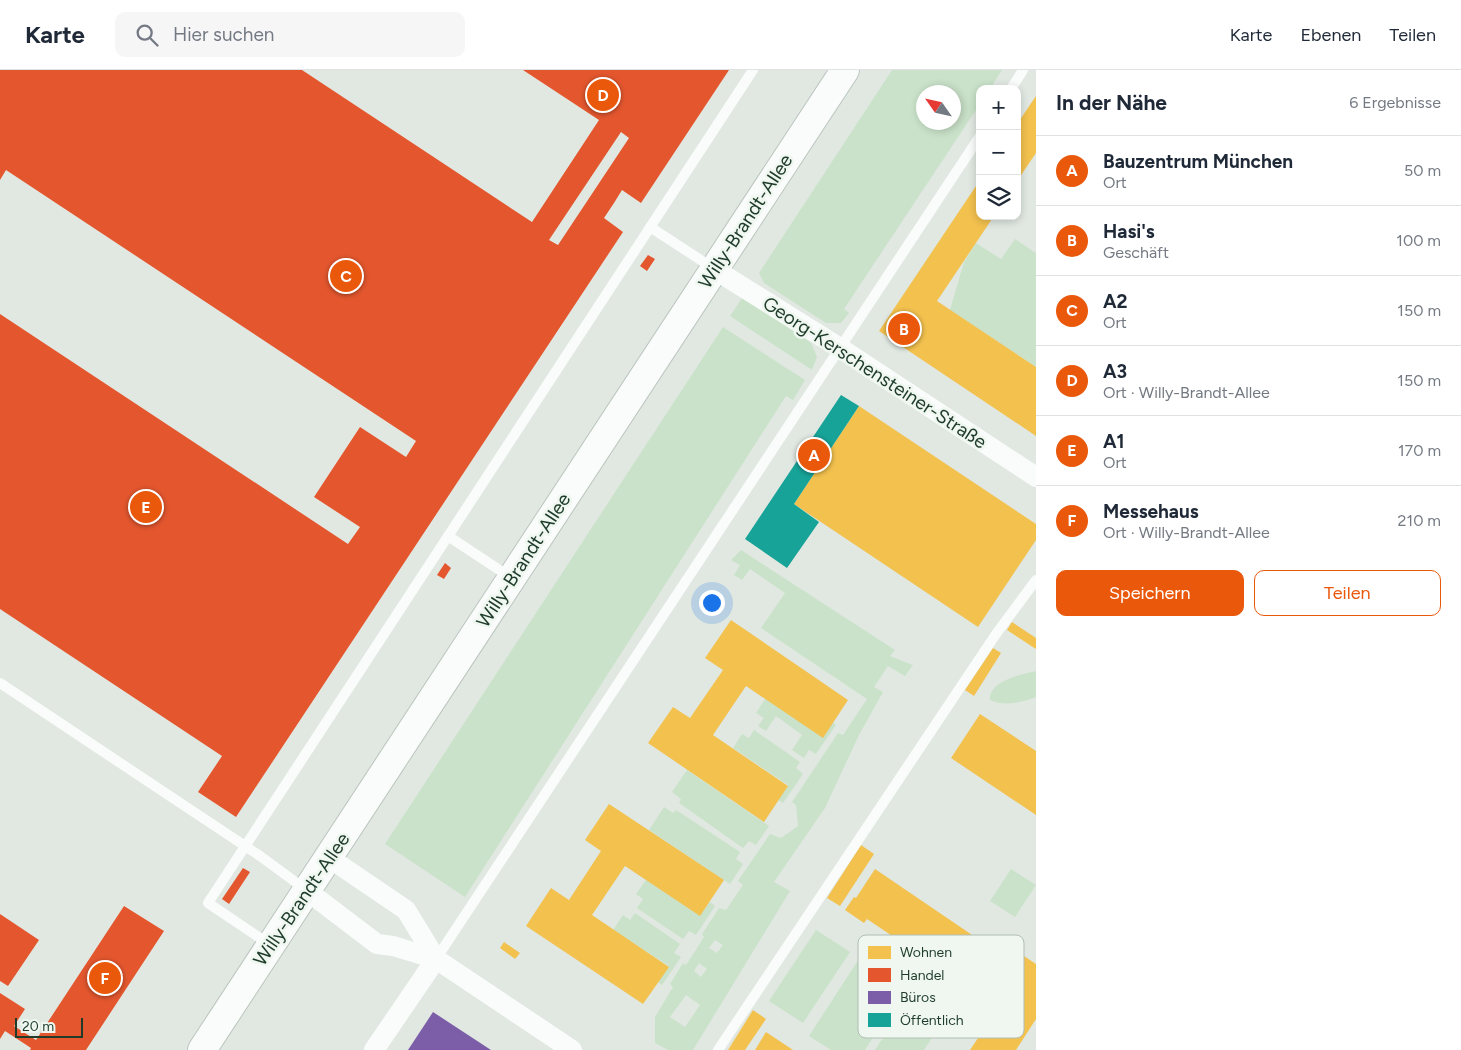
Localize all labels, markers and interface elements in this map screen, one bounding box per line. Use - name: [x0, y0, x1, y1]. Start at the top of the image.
- search box: [115, 12, 465, 57]
- text: Karte: [25, 20, 85, 49]
- icon: search: [133, 21, 161, 49]
- text: Hier suchen: [173, 23, 274, 46]
- text: Karte: [1230, 24, 1272, 46]
- text: Ebenen: [1300, 24, 1361, 46]
- text: Teilen: [1389, 24, 1436, 46]
- pin: D: [587, 76, 619, 114]
- north arrow: [916, 85, 961, 130]
- map controls: [976, 85, 1021, 220]
- button: +: [976, 85, 1021, 130]
- text: In der Nähe: [1056, 90, 1167, 115]
- text: 6 Ergebnisse: [1349, 93, 1441, 112]
- button: −: [976, 130, 1021, 175]
- street label: Willy-Brandt-Allee: [693, 150, 797, 293]
- text: Bauzentrum München: [1103, 150, 1293, 173]
- text: A: [1066, 161, 1078, 180]
- text: 50 m: [1404, 161, 1441, 180]
- text: Ort: [1103, 173, 1127, 192]
- button: layers: [976, 175, 1021, 220]
- text: Hasi's: [1103, 220, 1155, 243]
- text: B: [1067, 231, 1077, 250]
- text: 100 m: [1396, 231, 1441, 250]
- text: Geschäft: [1103, 243, 1169, 262]
- pin: C: [330, 257, 362, 295]
- text: A2: [1103, 290, 1128, 313]
- street label: Georg-Kerschensteiner-Straße: [758, 291, 991, 454]
- text: C: [1066, 301, 1078, 320]
- text: 150 m: [1397, 301, 1441, 320]
- pin: B: [888, 310, 920, 348]
- text: Ort: [1103, 313, 1127, 332]
- text: A3: [1103, 360, 1127, 383]
- text: D: [1066, 371, 1078, 390]
- text: 150 m: [1397, 371, 1441, 390]
- text: Ort · Willy-Brandt-Allee: [1103, 383, 1270, 402]
- text: A1: [1103, 430, 1125, 453]
- pin: A: [798, 436, 830, 474]
- text: E: [1067, 441, 1077, 460]
- text: 170 m: [1398, 441, 1441, 460]
- text: Ort: [1103, 453, 1127, 472]
- pin: E: [130, 488, 162, 526]
- street label: Willy-Brandt-Allee: [471, 489, 575, 632]
- text: Messehaus: [1103, 500, 1199, 523]
- text: F: [1068, 511, 1076, 530]
- text: 210 m: [1398, 511, 1441, 530]
- text: Ort · Willy-Brandt-Allee: [1103, 523, 1270, 542]
- button: Speichern: [1056, 570, 1244, 616]
- button: Teilen: [1254, 570, 1441, 616]
- your location: [699, 590, 725, 616]
- street label: Willy-Brandt-Allee: [248, 828, 354, 970]
- legend: [858, 935, 1024, 1038]
- text: Wohnen: [900, 944, 952, 961]
- pin: F: [89, 959, 121, 997]
- text: Handel: [900, 967, 944, 984]
- text: Büros: [900, 989, 936, 1006]
- text: Öffentlich: [900, 1012, 964, 1029]
- scale bar: [15, 1015, 82, 1038]
- text: 20 m: [22, 1018, 54, 1035]

